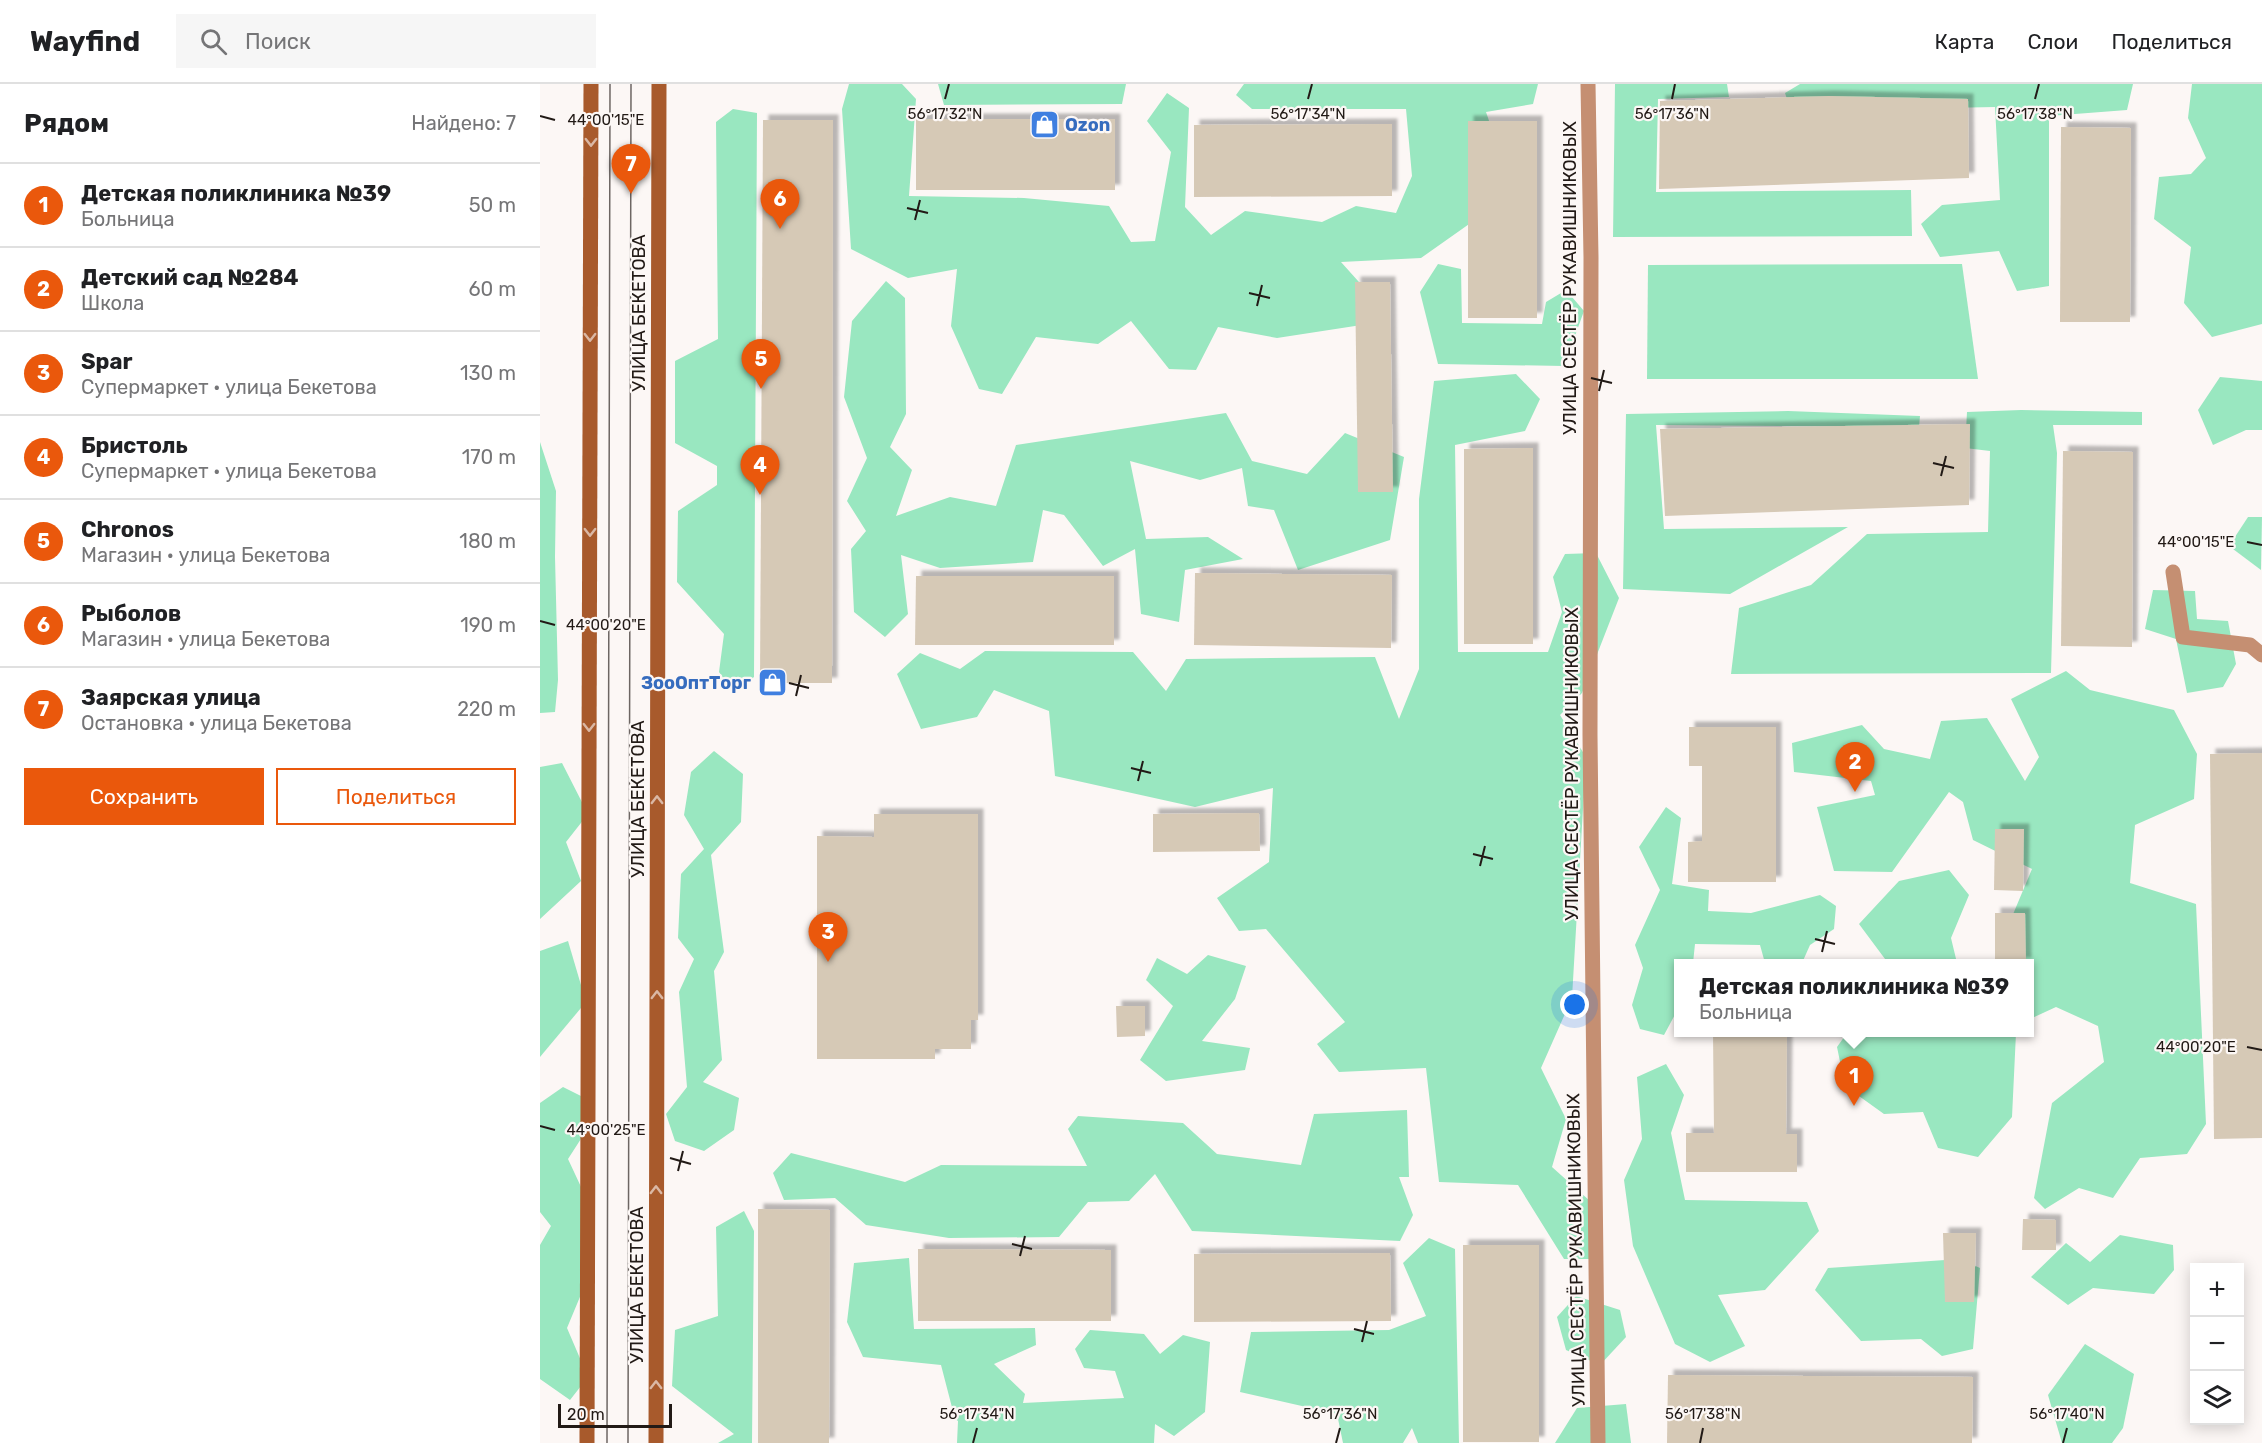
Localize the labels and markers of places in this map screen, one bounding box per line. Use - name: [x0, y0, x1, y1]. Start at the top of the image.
- shop icon: Ozon: [1028, 109, 1060, 141]
- place label: Ozon: [1065, 114, 1110, 136]
- pin: 7: [612, 144, 650, 194]
- pin: 6: [760, 180, 800, 229]
- pin: 5: [742, 340, 780, 389]
- pin: 4: [740, 446, 780, 495]
- shop icon: ЗооОптТорг: [756, 667, 788, 699]
- place label: ЗооОптТорг: [641, 672, 751, 694]
- pin: 2: [1836, 742, 1874, 792]
- pin: 3: [808, 912, 848, 962]
- pin: 1: [1834, 1056, 1874, 1106]

